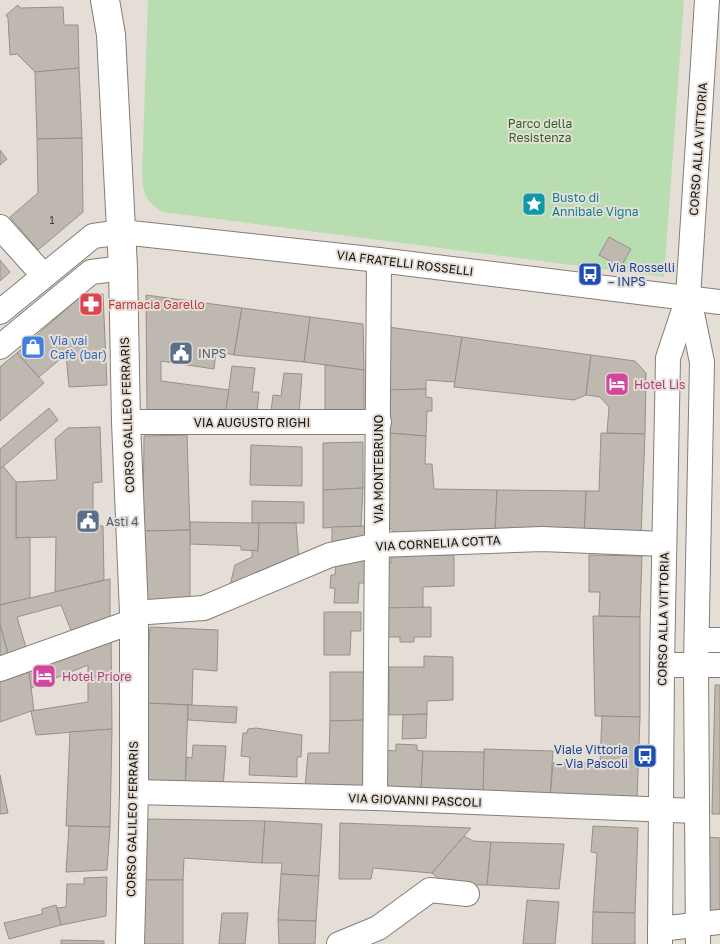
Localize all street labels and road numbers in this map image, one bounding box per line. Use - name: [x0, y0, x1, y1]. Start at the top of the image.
- street label: CORSO ALLA VITTORIA: [686, 82, 710, 216]
- street label: VIA FRATELLI ROSSELLI: [336, 247, 474, 279]
- street label: CORSO GALILEO FERRARIS: [117, 336, 137, 493]
- street label: VIA AUGUSTO RIGHI: [194, 415, 310, 430]
- street label: VIA MONTEBRUNO: [371, 415, 386, 523]
- street label: VIA CORNELIA COTTA: [375, 532, 501, 554]
- street label: CORSO ALLA VITTORIA: [654, 552, 672, 686]
- street label: CORSO GALILEO FERRARIS: [123, 741, 141, 897]
- street label: VIA GIOVANNI PASCOLI: [348, 790, 482, 810]

